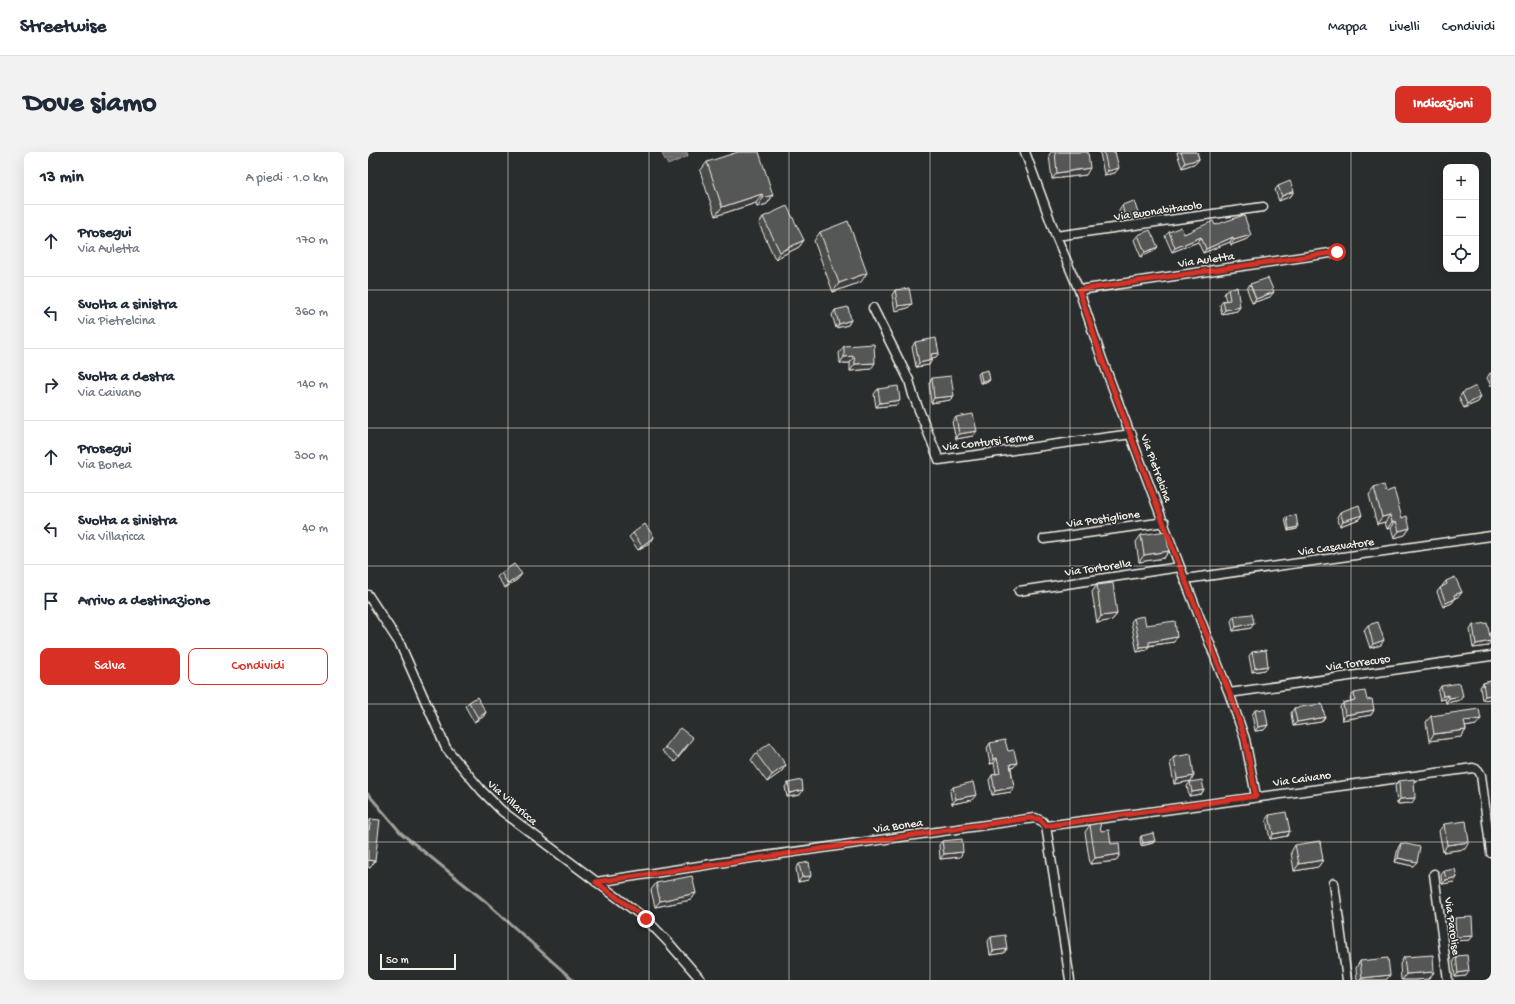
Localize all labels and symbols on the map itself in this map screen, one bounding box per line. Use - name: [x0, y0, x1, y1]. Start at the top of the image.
- street label: Via Buonabitacolo: [1112, 199, 1203, 225]
- route start: [1328, 243, 1346, 261]
- street label: Via Auletta: [1176, 250, 1236, 272]
- street label: Via Contursi Terme: [941, 430, 1035, 456]
- street label: Via Pietrelcina: [1136, 432, 1174, 505]
- street label: Via Postiglione: [1065, 508, 1142, 532]
- street label: Via Casavatore: [1296, 536, 1376, 560]
- street label: Via Tortorella: [1063, 557, 1133, 581]
- street label: Via Torrecuso: [1324, 653, 1391, 676]
- street label: Via Caivano: [1271, 769, 1332, 791]
- street label: Via Villaricca: [483, 777, 540, 829]
- street label: Via Bonea: [872, 817, 924, 838]
- street label: Via Parolise: [1440, 895, 1462, 957]
- route end: [637, 910, 655, 928]
- scale bar: [380, 952, 456, 971]

